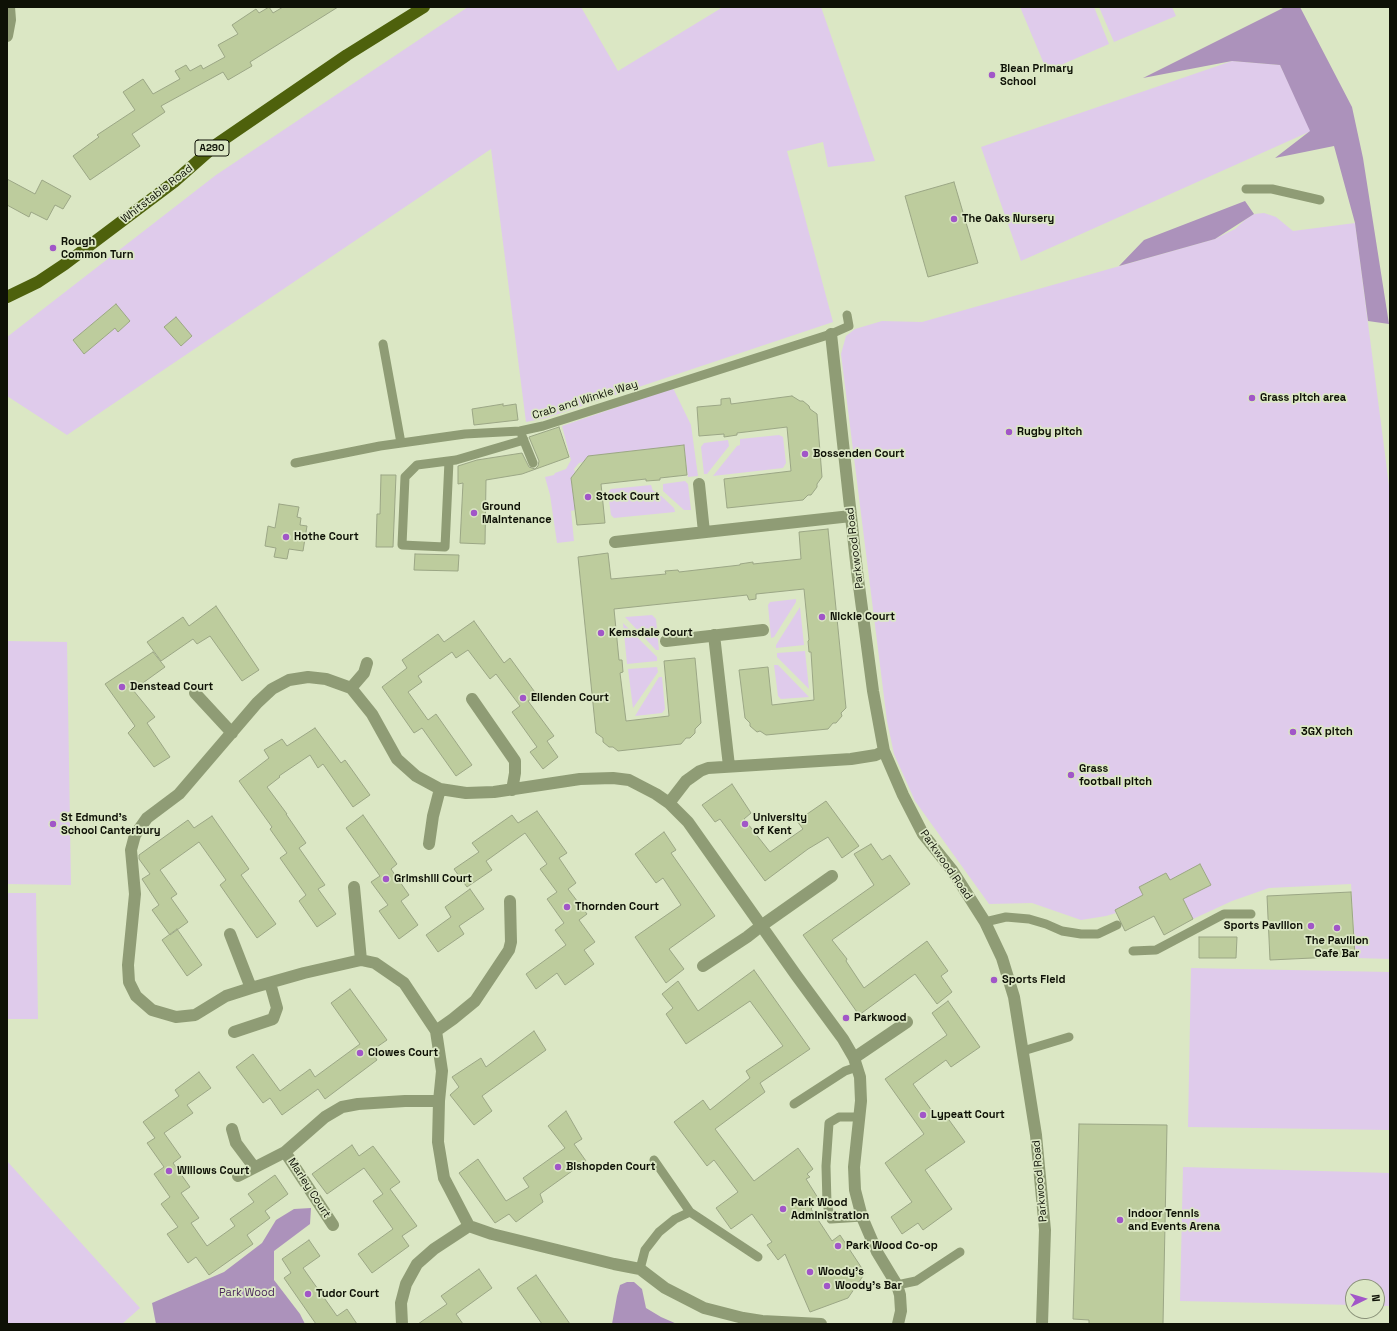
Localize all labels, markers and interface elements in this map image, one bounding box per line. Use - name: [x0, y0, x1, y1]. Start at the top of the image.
- place label: Blean Primary School: [1000, 62, 1073, 88]
- marker: Blean Primary School: [987, 70, 997, 80]
- road number: A290: [195, 140, 229, 156]
- street label: Whitstable Road: [119, 162, 195, 226]
- place label: The Oaks Nursery: [962, 212, 1054, 226]
- marker: The Oaks Nursery: [949, 214, 959, 224]
- place label: Rough Common Turn: [61, 235, 133, 261]
- marker: Rough Common Turn: [48, 243, 58, 253]
- street label: Crab and Winkle Way: [531, 378, 639, 422]
- place label: Grass pitch area: [1260, 391, 1346, 405]
- marker: Grass pitch area: [1247, 393, 1257, 403]
- place label: Rugby pitch: [1017, 425, 1082, 439]
- marker: Rugby pitch: [1004, 427, 1014, 437]
- place label: Bossenden Court: [813, 447, 905, 461]
- marker: Bossenden Court: [800, 449, 810, 459]
- place label: Stock Court: [596, 490, 660, 504]
- marker: Stock Court: [583, 492, 593, 502]
- place label: Ground Maintenance: [482, 500, 551, 526]
- street label: Parkwood Road: [843, 506, 867, 590]
- marker: Ground Maintenance: [469, 508, 479, 518]
- place label: Hothe Court: [294, 530, 359, 544]
- marker: Hothe Court: [281, 532, 291, 542]
- place label: Nickle Court: [830, 610, 895, 624]
- marker: Nickle Court: [817, 612, 827, 622]
- place label: Kemsdale Court: [609, 626, 693, 640]
- marker: Kemsdale Court: [596, 628, 606, 638]
- place label: Denstead Court: [130, 680, 213, 694]
- marker: Denstead Court: [117, 682, 127, 692]
- place label: Ellenden Court: [531, 691, 609, 705]
- marker: Ellenden Court: [518, 693, 528, 703]
- place label: 3GX pitch: [1301, 725, 1353, 739]
- marker: 3GX pitch: [1288, 727, 1298, 737]
- place label: Grass football pitch: [1079, 762, 1152, 788]
- marker: Grass football pitch: [1066, 770, 1076, 780]
- place label: St Edmund's School Canterbury: [61, 811, 161, 837]
- place label: University of Kent: [753, 811, 807, 837]
- marker: St Edmund's School Canterbury: [48, 819, 58, 829]
- marker: University of Kent: [740, 819, 750, 829]
- street label: Parkwood Road: [917, 828, 975, 902]
- place label: Grimshill Court: [394, 872, 472, 886]
- marker: Grimshill Court: [381, 874, 391, 884]
- place label: Thornden Court: [575, 900, 659, 914]
- marker: Thornden Court: [562, 902, 572, 912]
- place label: Sports Pavilion: [1224, 919, 1303, 933]
- marker: Sports Pavilion: [1306, 921, 1316, 931]
- marker: The Pavilion Cafe Bar: [1332, 923, 1342, 933]
- place label: The Pavilion Cafe Bar: [1305, 934, 1369, 960]
- place label: Sports Field: [1002, 973, 1065, 987]
- marker: Sports Field: [989, 975, 999, 985]
- place label: Parkwood: [854, 1011, 907, 1025]
- marker: Parkwood: [841, 1013, 851, 1023]
- place label: Clowes Court: [368, 1046, 438, 1060]
- marker: Clowes Court: [355, 1048, 365, 1058]
- place label: Lypeatt Court: [931, 1108, 1005, 1122]
- marker: Lypeatt Court: [918, 1110, 928, 1120]
- street label: Parkwood Road: [1030, 1140, 1050, 1222]
- street label: Marley Court: [285, 1156, 333, 1220]
- place label: Bishopden Court: [566, 1160, 655, 1174]
- marker: Bishopden Court: [553, 1162, 563, 1172]
- place label: Willows Court: [177, 1164, 250, 1178]
- marker: Willows Court: [164, 1166, 174, 1176]
- place label: Park Wood Administration: [791, 1196, 869, 1222]
- marker: Park Wood Administration: [778, 1204, 788, 1214]
- place label: Indoor Tennis and Events Arena: [1128, 1207, 1220, 1233]
- marker: Indoor Tennis and Events Arena: [1115, 1215, 1125, 1225]
- place label: Park Wood Co-op: [846, 1239, 938, 1253]
- marker: Park Wood Co-op: [833, 1241, 843, 1251]
- place label: Woody's: [818, 1265, 864, 1279]
- marker: Woody's: [805, 1267, 815, 1277]
- place label: Woody's Bar: [835, 1279, 902, 1293]
- north arrow: [1345, 1279, 1385, 1319]
- marker: Woody's Bar: [822, 1281, 832, 1291]
- park label: Park Wood: [219, 1286, 275, 1300]
- place label: Tudor Court: [316, 1287, 379, 1301]
- marker: Tudor Court: [303, 1289, 313, 1299]
- text: N: [1369, 1294, 1383, 1302]

